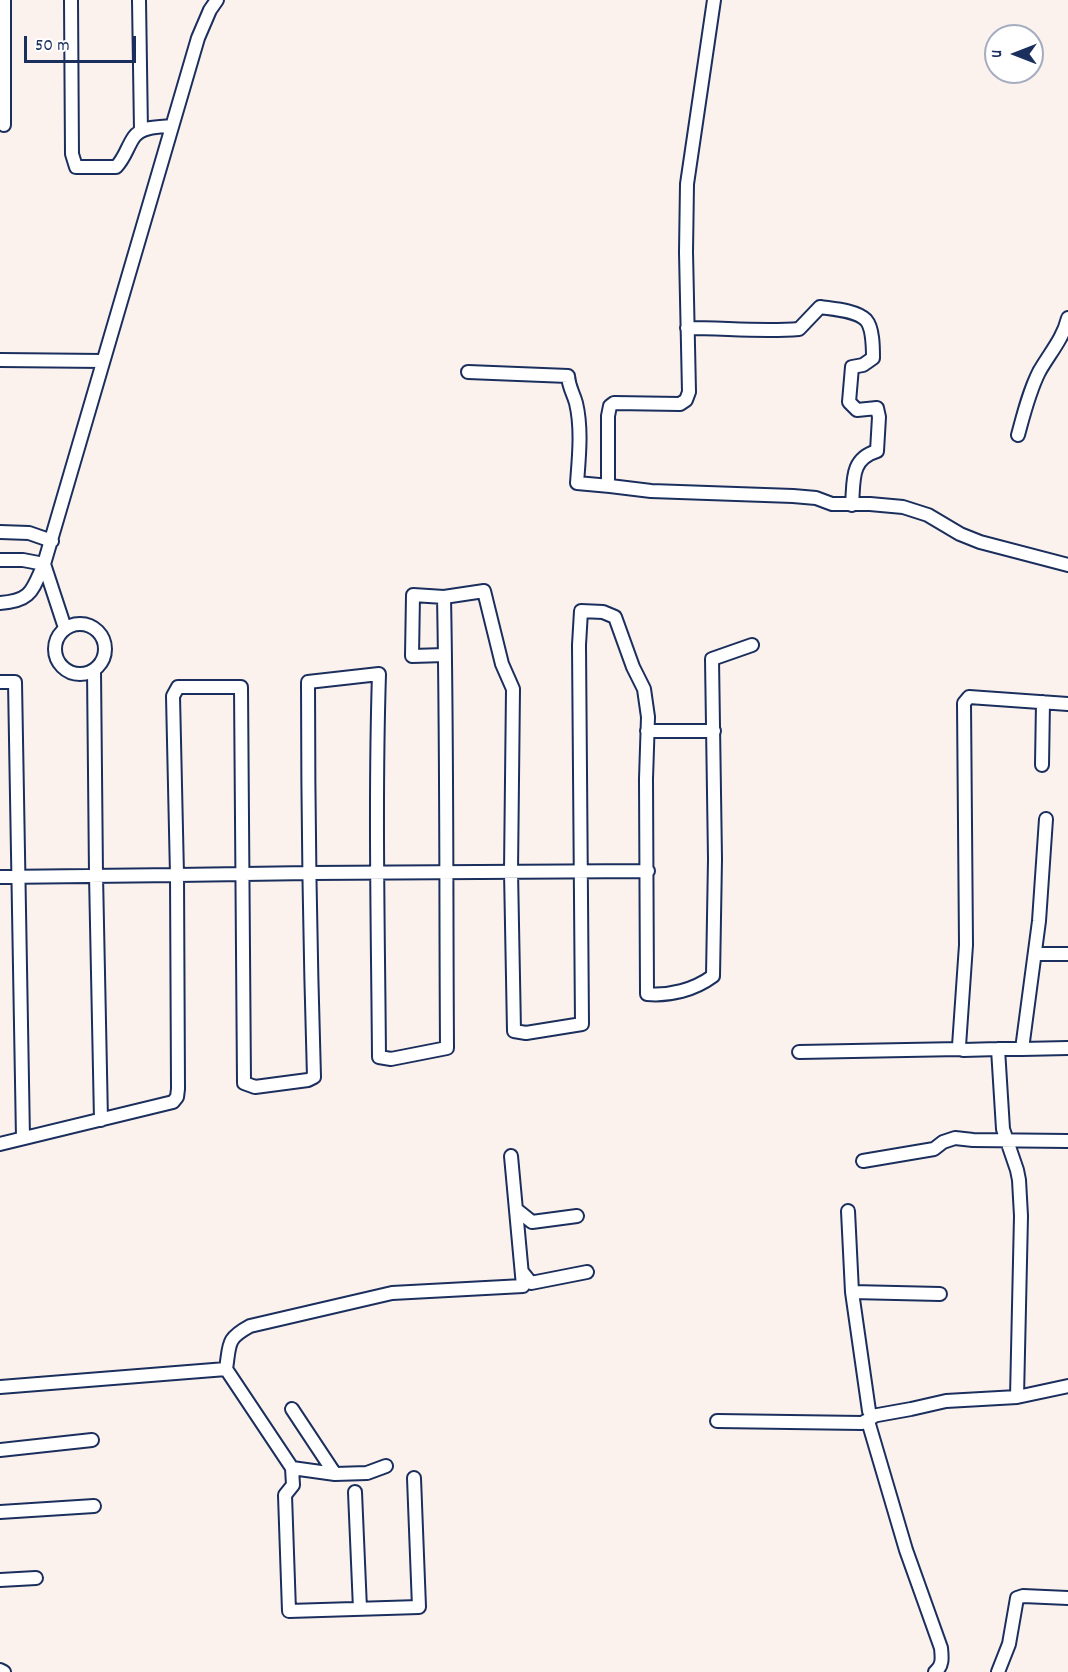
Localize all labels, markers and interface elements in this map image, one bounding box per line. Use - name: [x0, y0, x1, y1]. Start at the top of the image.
- scale bar: [27, 24, 140, 62]
- north arrow: [984, 24, 1044, 84]
- text: 50 m: [35, 34, 70, 59]
- text: U: [986, 50, 1009, 58]

